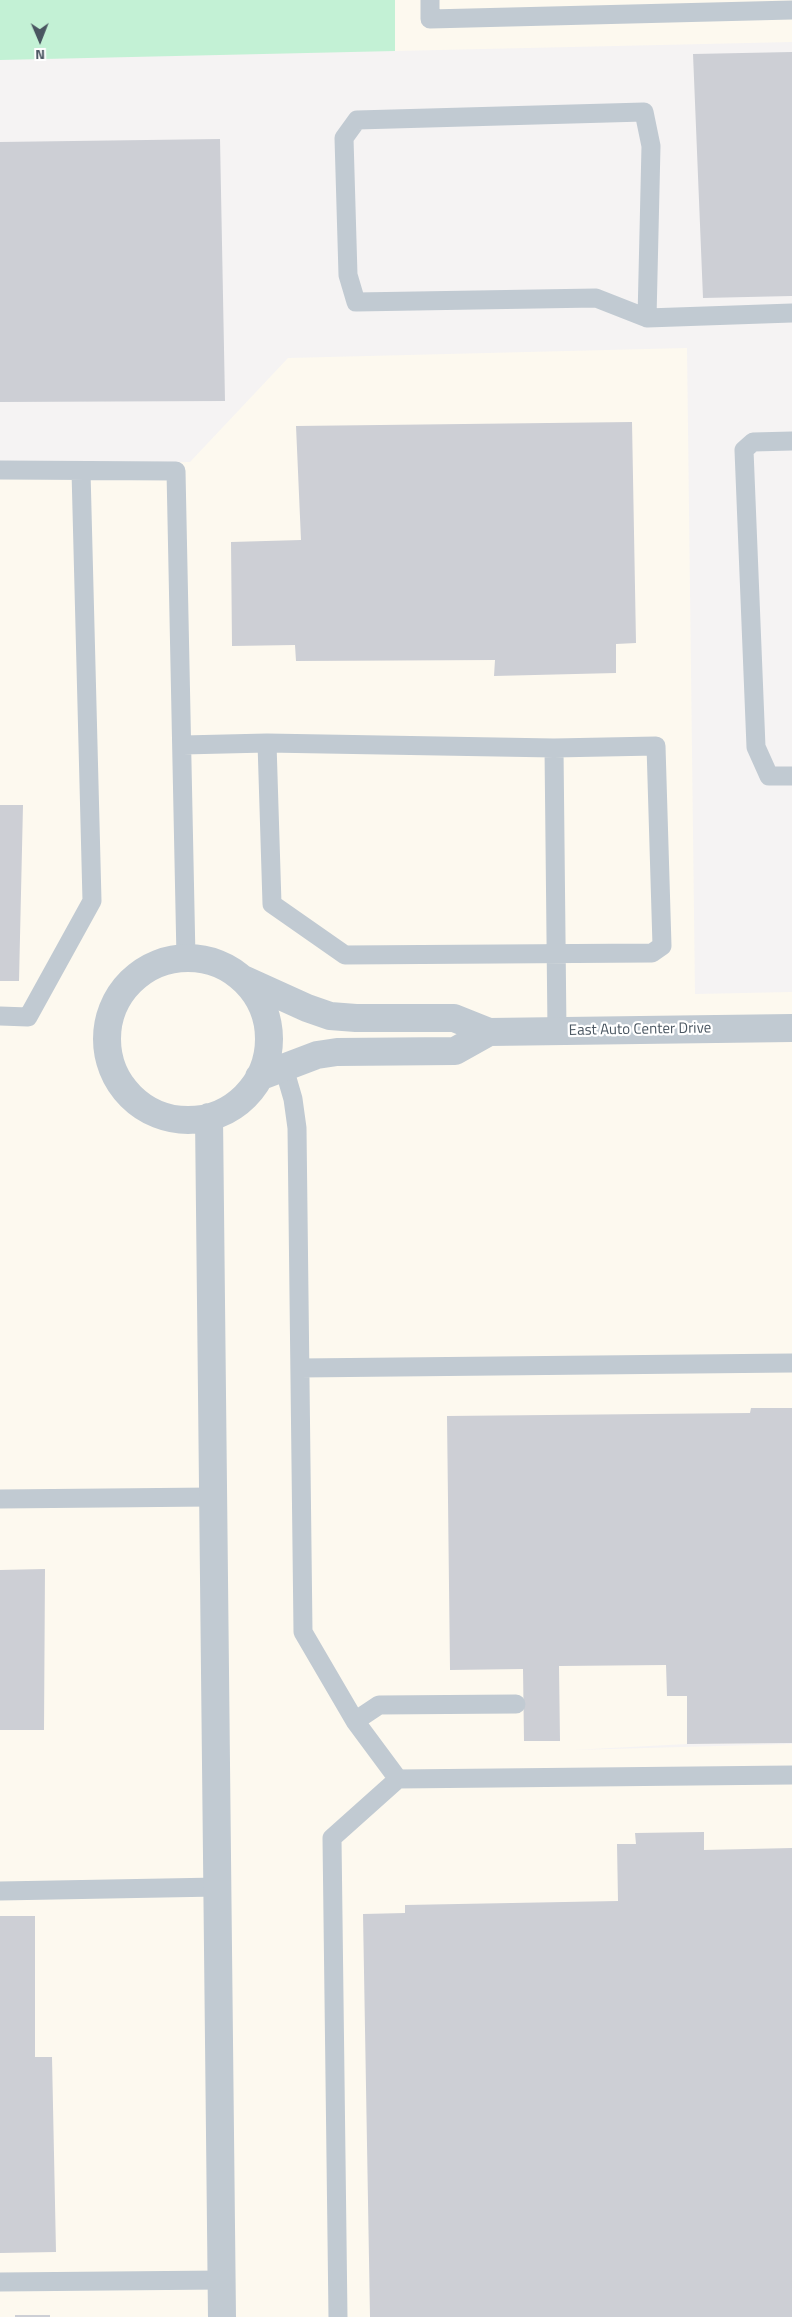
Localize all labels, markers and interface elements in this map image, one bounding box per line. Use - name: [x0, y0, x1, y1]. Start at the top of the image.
- north arrow: [15, 15, 65, 65]
- text: N: [35, 45, 45, 66]
- street label: East Auto Center Drive: [569, 1020, 711, 1040]

